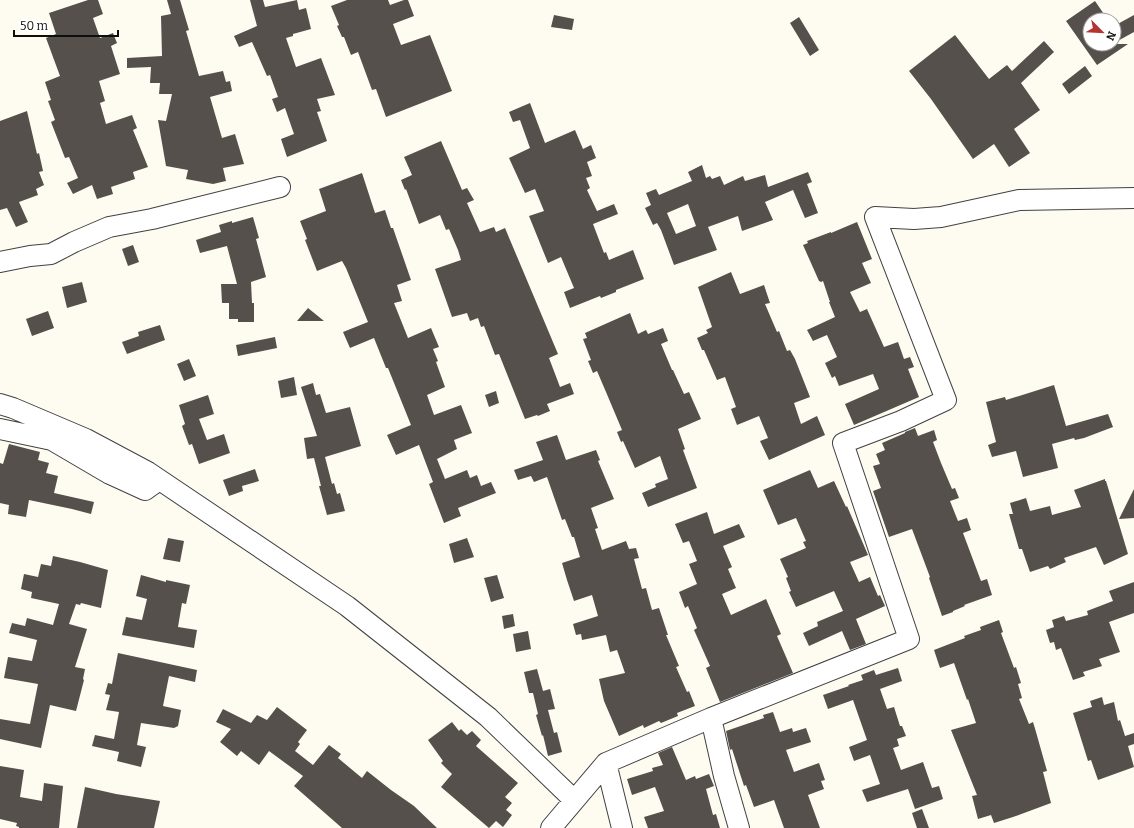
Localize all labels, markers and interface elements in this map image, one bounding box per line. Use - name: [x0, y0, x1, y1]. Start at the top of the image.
- scale bar: [14, 12, 118, 38]
- north arrow: [1082, 12, 1122, 52]
- text: 50 m: [20, 19, 49, 33]
- text: N: [1103, 29, 1118, 43]

